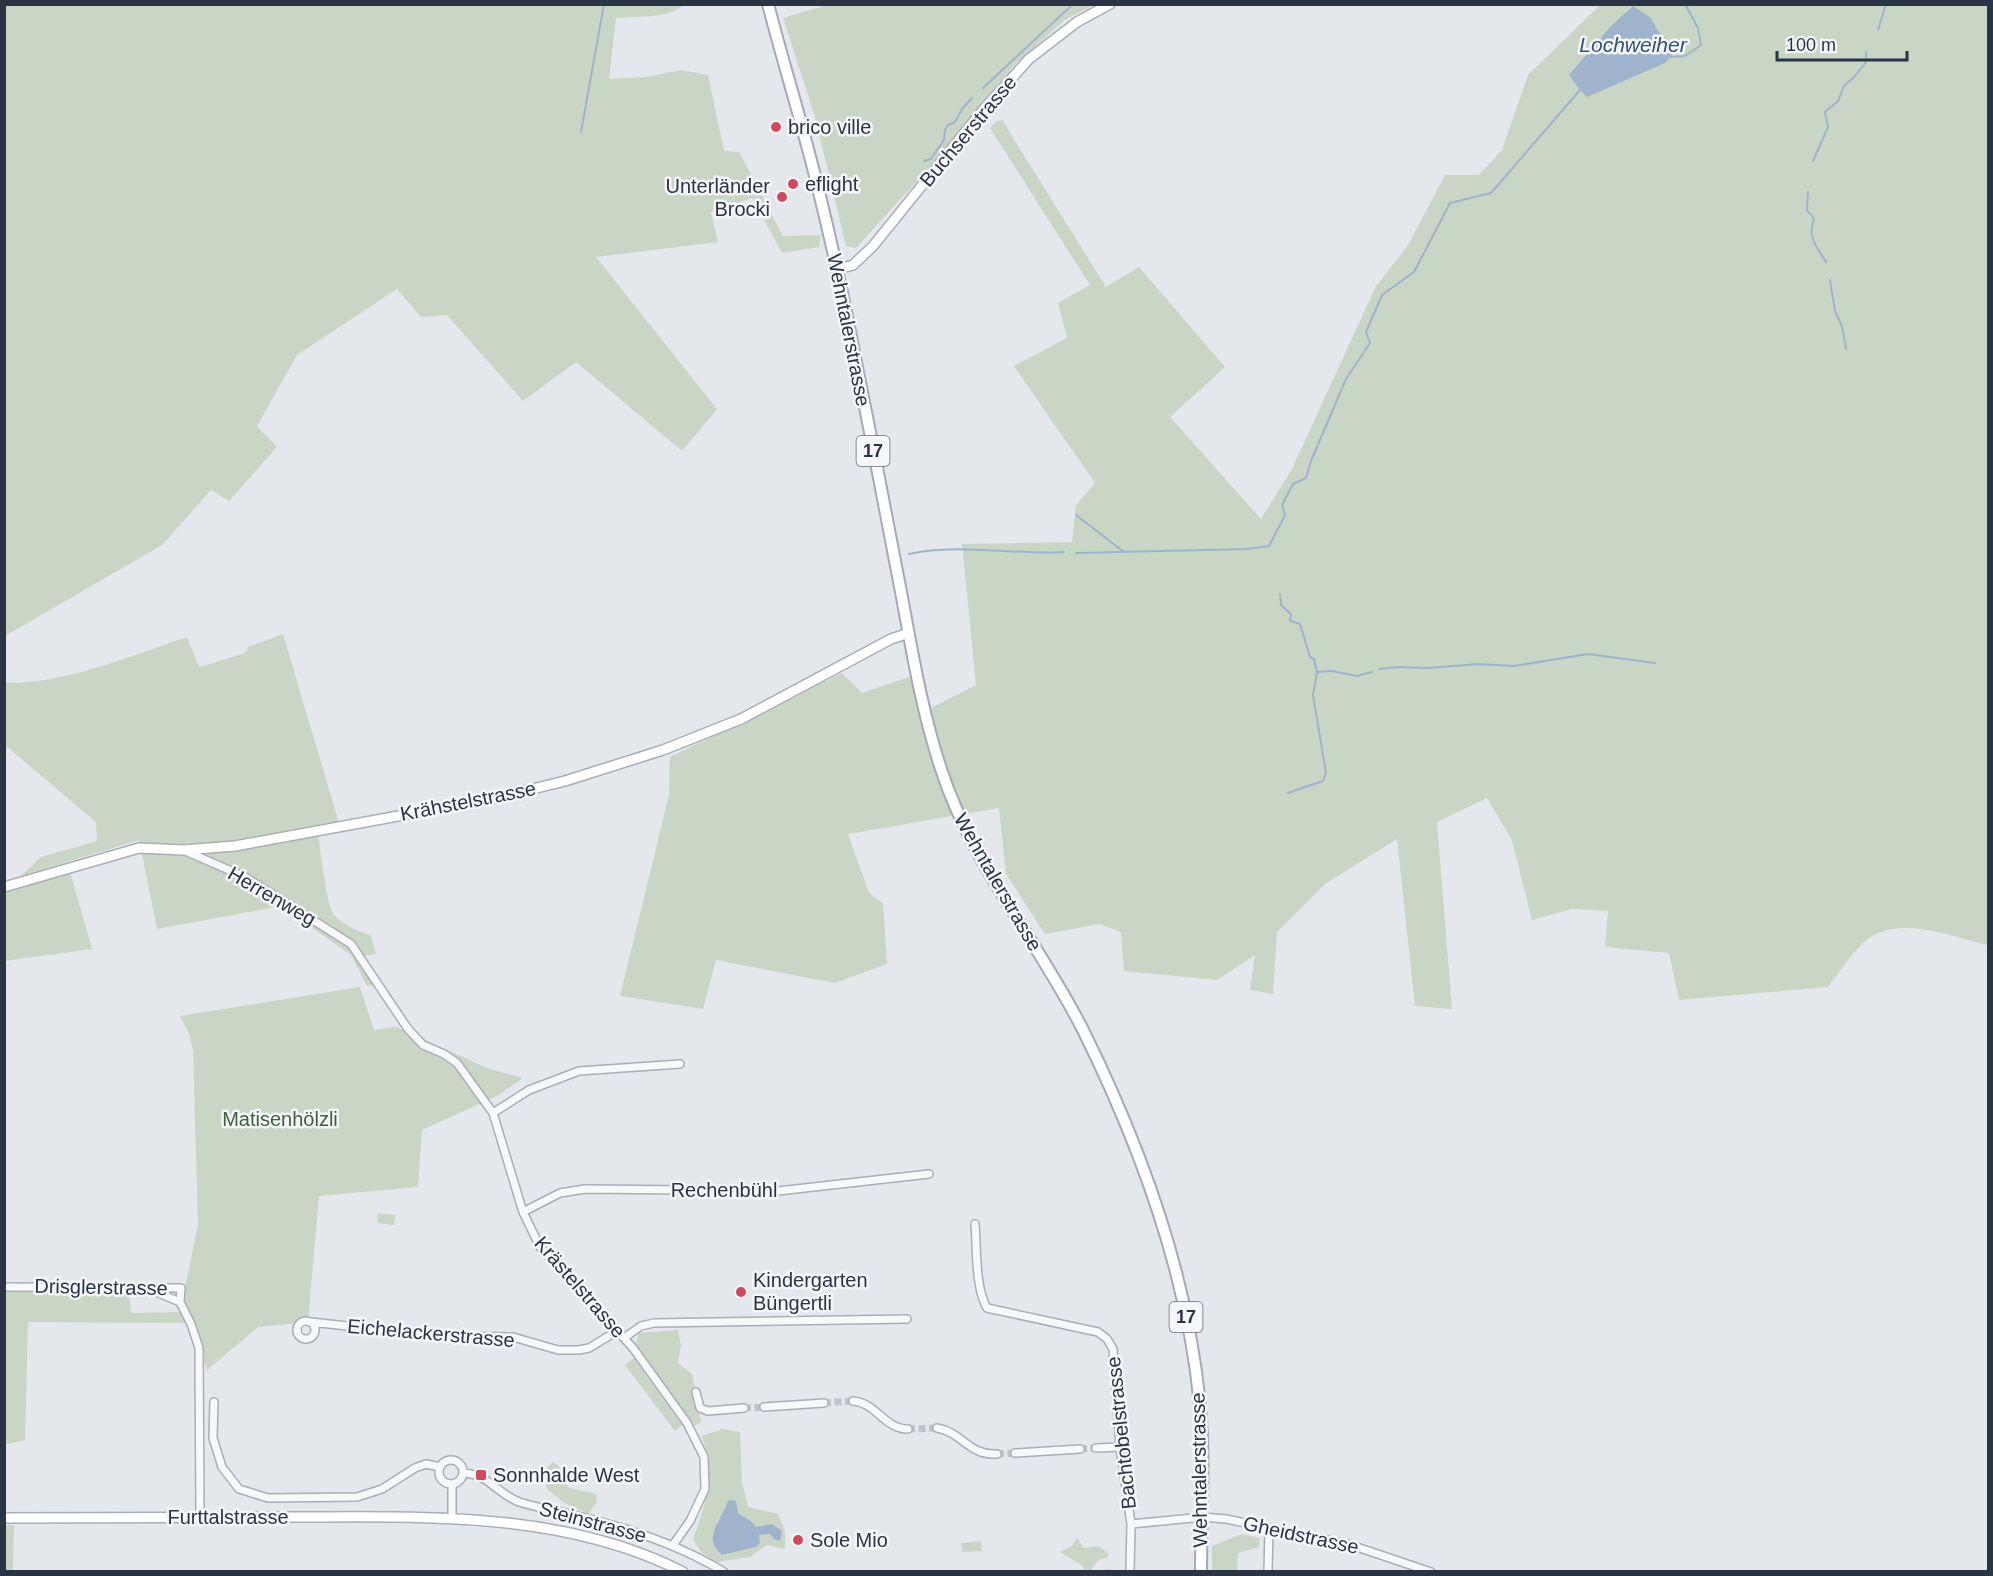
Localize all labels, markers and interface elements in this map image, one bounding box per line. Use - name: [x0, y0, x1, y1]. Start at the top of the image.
- scale bar: [1777, 24, 1908, 62]
- water label: Lochweiher: [1579, 33, 1688, 56]
- text: 100 m: [1786, 35, 1836, 55]
- street label: Buchserstrasse: [915, 71, 1021, 191]
- place label: brico ville: [788, 116, 871, 138]
- marker: brico ville: [769, 120, 783, 134]
- place label: eflight: [805, 173, 859, 195]
- place label: Unterländer Brocki: [665, 175, 770, 220]
- marker: eflight: [786, 177, 800, 191]
- marker: Unterländer Brocki: [775, 190, 789, 204]
- street label: Wehntalerstrasse: [823, 252, 875, 408]
- road number: 17: [856, 436, 890, 466]
- street label: Krähstelstrasse: [398, 777, 538, 825]
- street label: Wehntalerstrasse: [950, 809, 1046, 955]
- street label: Herrenweg: [224, 862, 320, 930]
- park label: Matisenhölzli: [222, 1108, 338, 1130]
- street label: Rechenbühl: [671, 1179, 777, 1201]
- street label: Krästelstrasse: [530, 1232, 630, 1342]
- place label: Kindergarten Büngertli: [753, 1269, 868, 1314]
- street label: Drisglerstrasse: [34, 1275, 168, 1299]
- marker: Kindergarten Büngertli: [734, 1285, 748, 1299]
- road number: 17: [1170, 1302, 1202, 1332]
- street label: Eichelackerstrasse: [346, 1315, 516, 1351]
- street label: Bachtobelstrasse: [1102, 1356, 1140, 1510]
- street label: Wehntalerstrasse: [1187, 1392, 1211, 1548]
- place label: Sonnhalde West: [493, 1464, 640, 1486]
- marker: Sonnhalde West: [474, 1468, 488, 1482]
- street label: Steinstrasse: [537, 1497, 649, 1547]
- street label: Furttalstrasse: [167, 1506, 289, 1528]
- street label: Gheidstrasse: [1241, 1512, 1361, 1558]
- place label: Sole Mio: [810, 1529, 888, 1551]
- marker: Sole Mio: [791, 1533, 805, 1547]

